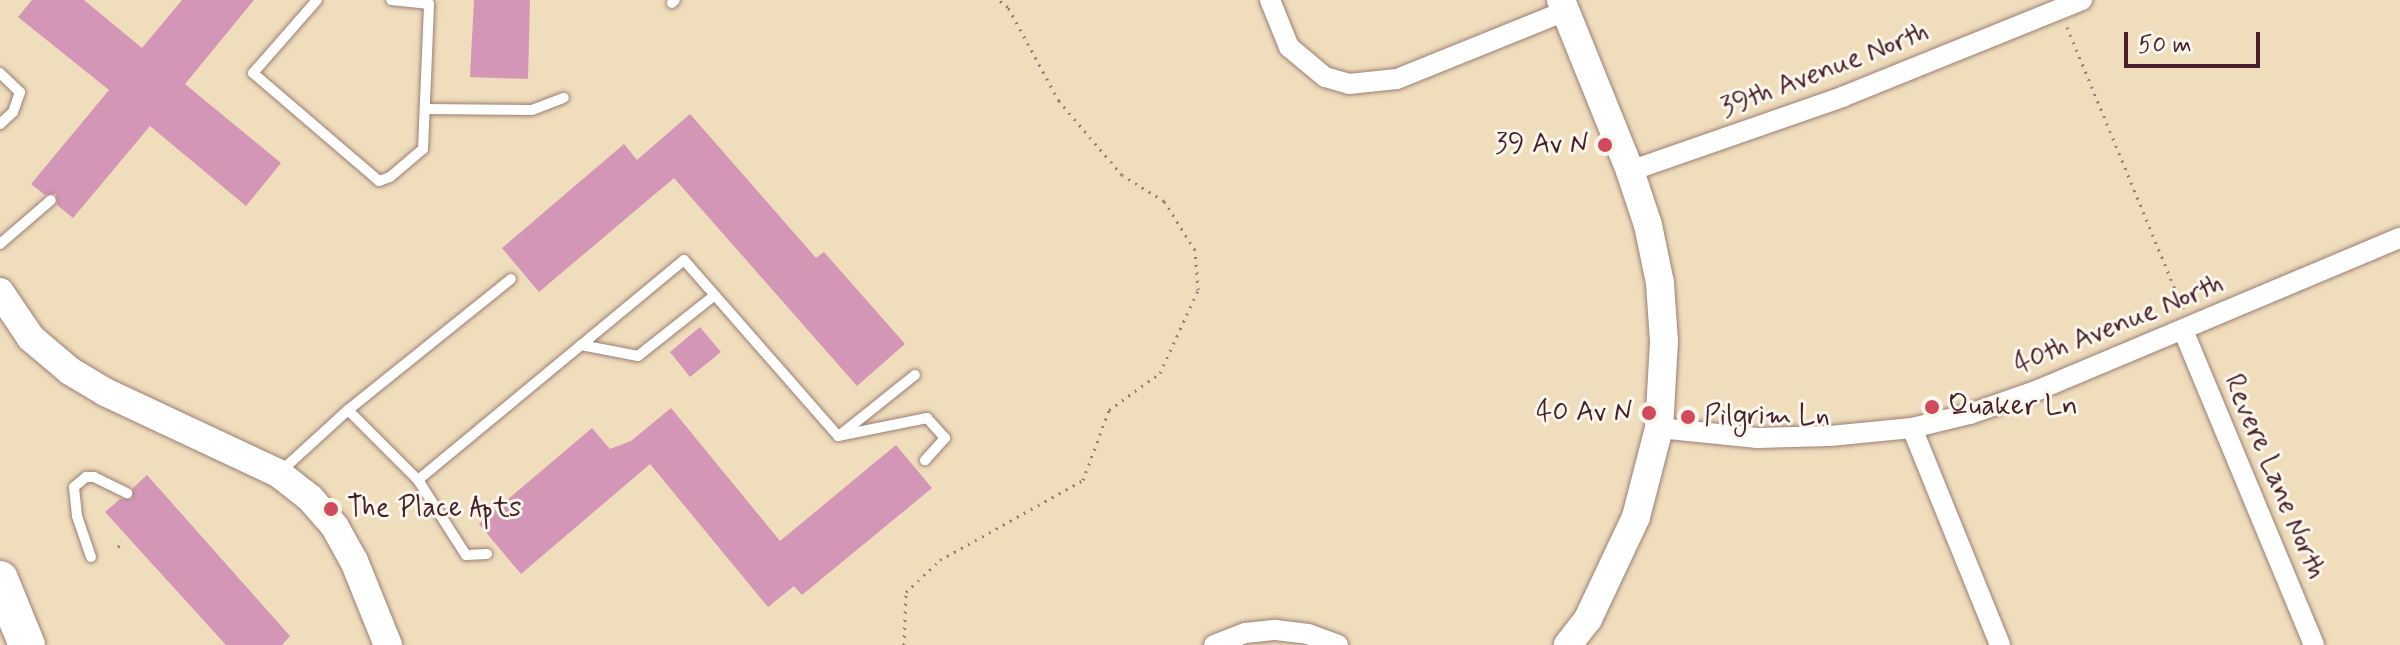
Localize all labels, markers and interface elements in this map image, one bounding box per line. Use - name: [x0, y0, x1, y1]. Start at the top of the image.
- street label: 39th Avenue North: [1716, 16, 1934, 126]
- scale bar: [2128, 16, 2264, 66]
- text: 50 m: [2138, 30, 2192, 61]
- place label: 39 Av N: [1496, 128, 1589, 162]
- marker: 39 Av N: [1596, 136, 1614, 154]
- street label: 40th Avenue North: [2009, 268, 2229, 382]
- street label: Revere Lane North: [2215, 369, 2333, 585]
- place label: Quaker Ln: [1948, 390, 2078, 424]
- place label: 40 Av N: [1537, 396, 1633, 430]
- marker: Quaker Ln: [1923, 398, 1941, 416]
- place label: Pilgrim Ln: [1704, 400, 1832, 434]
- marker: 40 Av N: [1640, 404, 1658, 422]
- marker: Pilgrim Ln: [1679, 408, 1697, 426]
- place label: The Place Apts: [347, 492, 518, 526]
- marker: The Place Apts: [322, 500, 340, 518]

